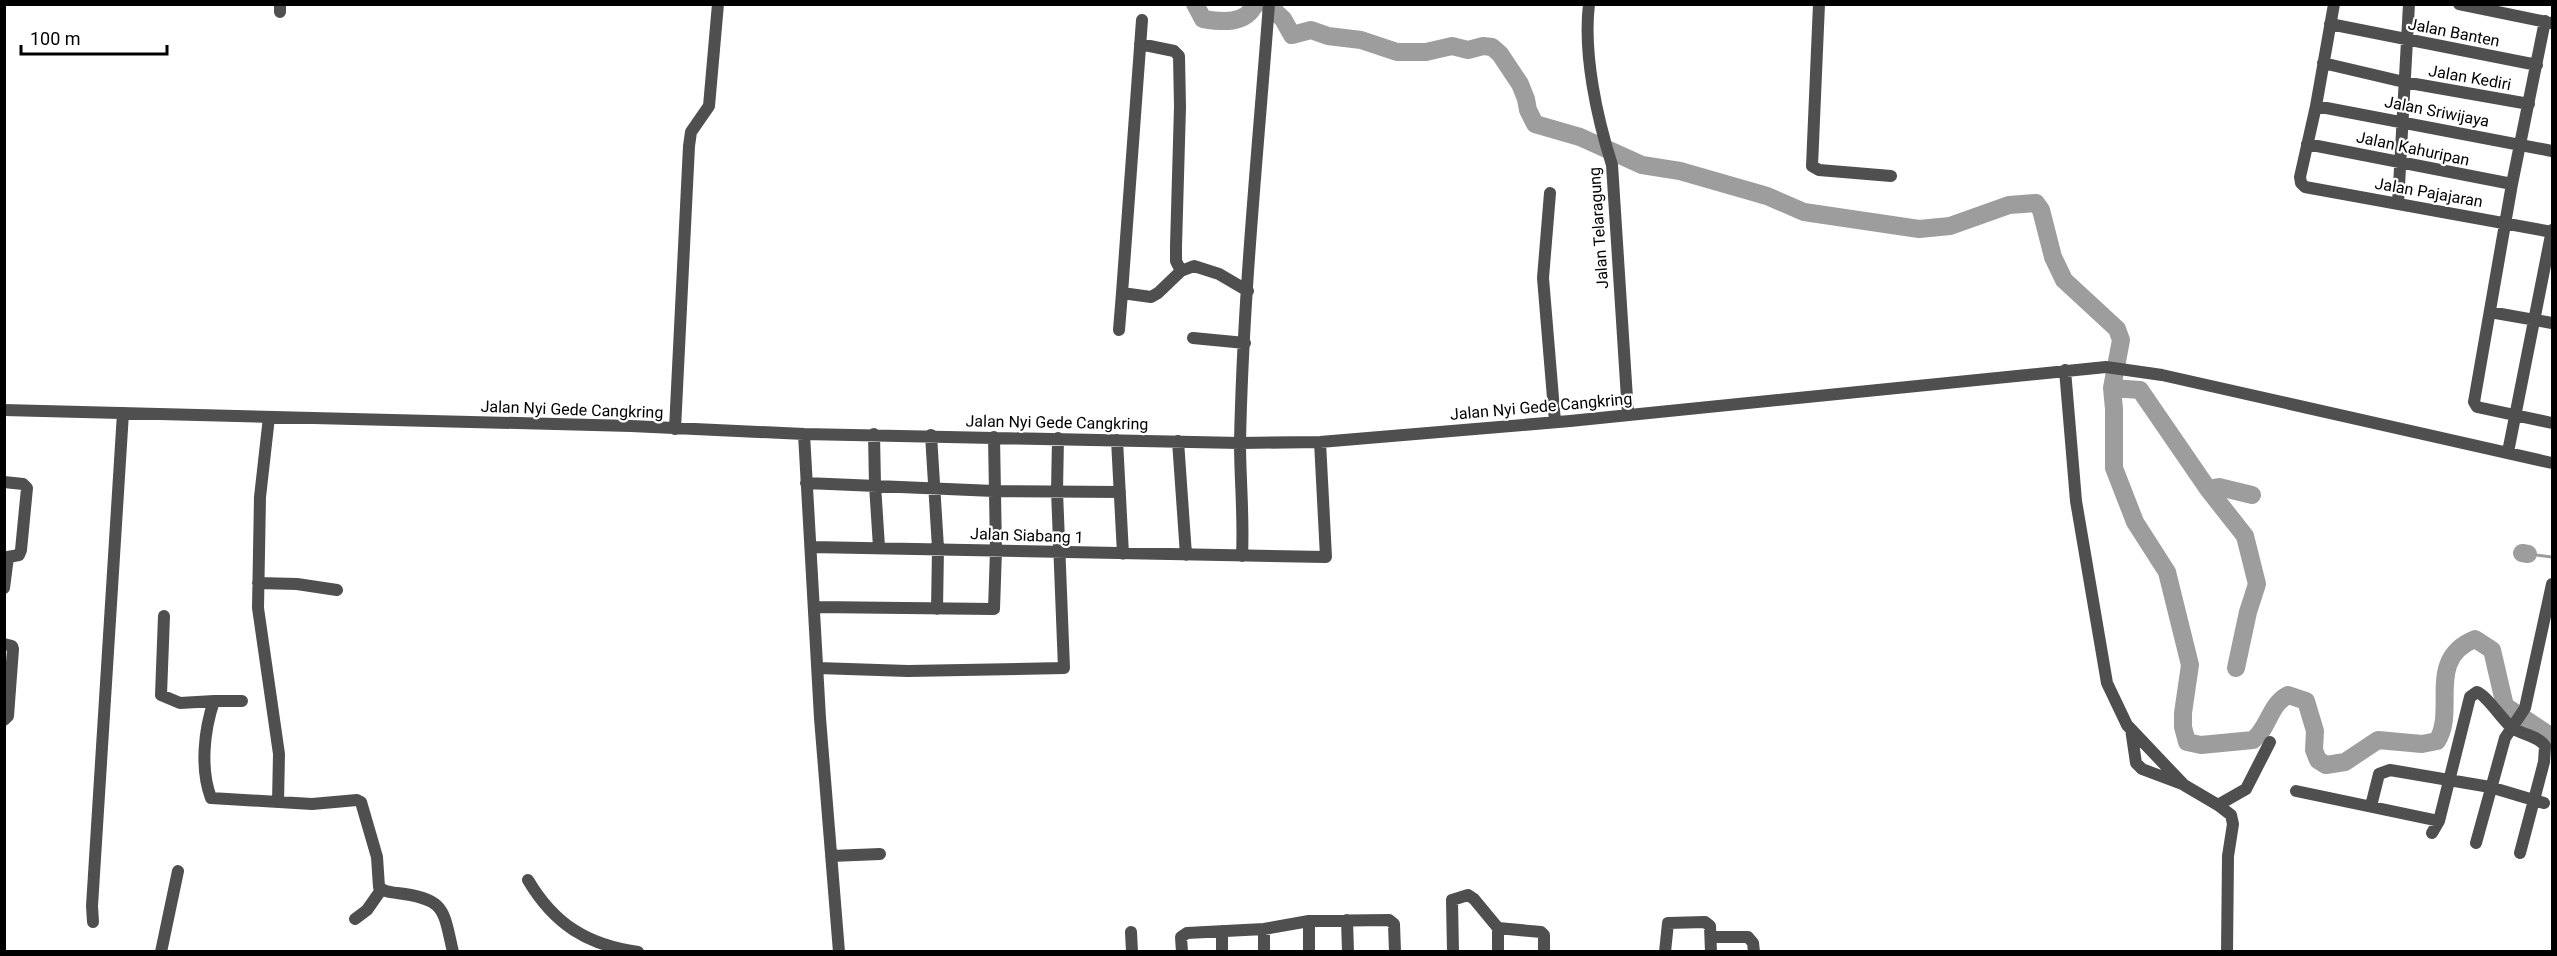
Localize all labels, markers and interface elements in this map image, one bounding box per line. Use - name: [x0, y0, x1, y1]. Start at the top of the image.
- street label: Jalan Banten: [2406, 14, 2501, 51]
- scale bar: [21, 18, 166, 56]
- text: 100 m: [30, 28, 81, 49]
- street label: Jalan Kediri: [2427, 61, 2513, 94]
- street label: Jalan Sriwijaya: [2383, 92, 2491, 131]
- street label: Jalan Kahuripan: [2355, 127, 2471, 170]
- street label: Jalan Telaragung: [1585, 166, 1612, 289]
- street label: Jalan Pajajaran: [2373, 174, 2484, 211]
- street label: Jalan Nyi Gede Cangkring: [1449, 389, 1633, 424]
- street label: Jalan Nyi Gede Cangkring: [480, 397, 664, 422]
- street label: Jalan Nyi Gede Cangkring: [965, 411, 1149, 434]
- street label: Jalan Siabang 1: [970, 524, 1084, 547]

